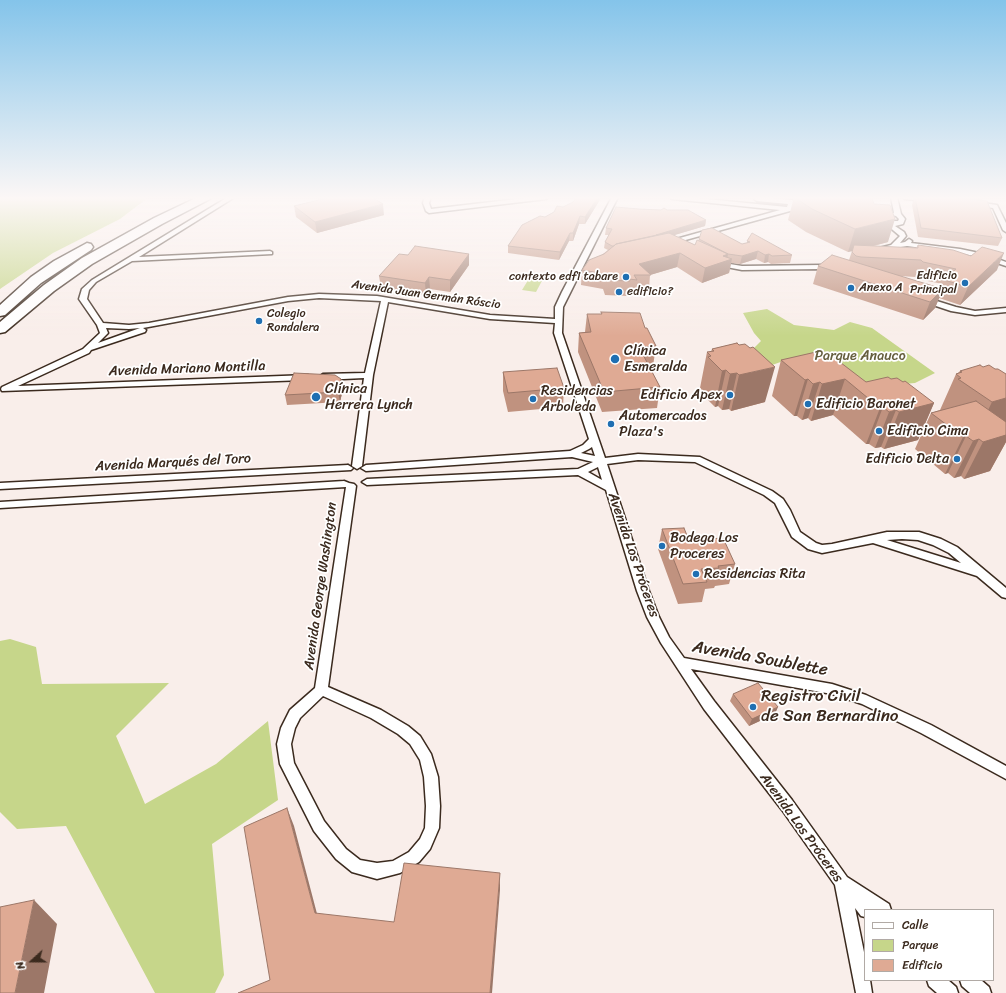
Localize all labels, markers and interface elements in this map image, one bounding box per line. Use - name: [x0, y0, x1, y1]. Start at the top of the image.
- place label: Edificio Principal: [910, 269, 957, 297]
- place label: contexto edfi tabare: [509, 270, 618, 284]
- marker: contexto edfi tabare: [621, 272, 631, 282]
- street label: Avenida Juan Germán Róscio: [351, 277, 501, 313]
- marker: Edificio Principal: [960, 278, 970, 288]
- place label: Anexo A: [859, 281, 903, 295]
- marker: Anexo A: [846, 283, 856, 293]
- place label: edificio?: [627, 285, 673, 299]
- marker: edificio?: [614, 287, 624, 297]
- place label: Colegio Rondalera: [267, 307, 319, 335]
- marker: Colegio Rondalera: [254, 316, 264, 326]
- place label: Clínica Esmeralda: [624, 343, 687, 376]
- park label: Parque Anauco: [814, 348, 906, 364]
- marker: Clínica Esmeralda: [609, 353, 621, 365]
- street label: Avenida Mariano Montilla: [108, 358, 266, 380]
- place label: Clínica Herrera Lynch: [325, 381, 413, 414]
- place label: Residencias Arboleda: [541, 383, 613, 416]
- place label: Edificio Apex: [640, 387, 722, 403]
- marker: Edificio Apex: [725, 390, 735, 400]
- marker: Clínica Herrera Lynch: [310, 391, 322, 403]
- marker: Residencias Arboleda: [528, 394, 538, 404]
- place label: Edificio Baronet: [816, 396, 915, 412]
- marker: Edificio Baronet: [803, 399, 813, 409]
- place label: Automercados Plaza's: [619, 408, 706, 440]
- marker: Automercados Plaza's: [606, 419, 616, 429]
- place label: Edificio Cima: [887, 423, 968, 439]
- marker: Edificio Cima: [874, 426, 884, 436]
- street label: Avenida Marqués del Toro: [95, 451, 251, 475]
- place label: Edificio Delta: [866, 451, 949, 467]
- marker: Edificio Delta: [952, 454, 962, 464]
- street label: Avenida Los Próceres: [604, 490, 662, 620]
- street label: Avenida George Washington: [301, 501, 341, 671]
- place label: Bodega Los Proceres: [670, 530, 738, 562]
- marker: Bodega Los Proceres: [657, 541, 667, 551]
- place label: Residencias Rita: [704, 566, 805, 582]
- marker: Residencias Rita: [691, 569, 701, 579]
- street label: Avenida Soublette: [691, 637, 829, 681]
- place label: Registro Civil de San Bernardino: [761, 687, 898, 727]
- marker: Registro Civil de San Bernardino: [748, 702, 758, 712]
- street label: Avenida Los Próceres: [756, 770, 846, 886]
- legend: [864, 909, 994, 981]
- text: Calle: [902, 914, 929, 936]
- text: Parque: [902, 934, 938, 956]
- north arrow: [12, 941, 52, 981]
- text: Edificio: [902, 954, 942, 976]
- text: N: [10, 959, 31, 972]

